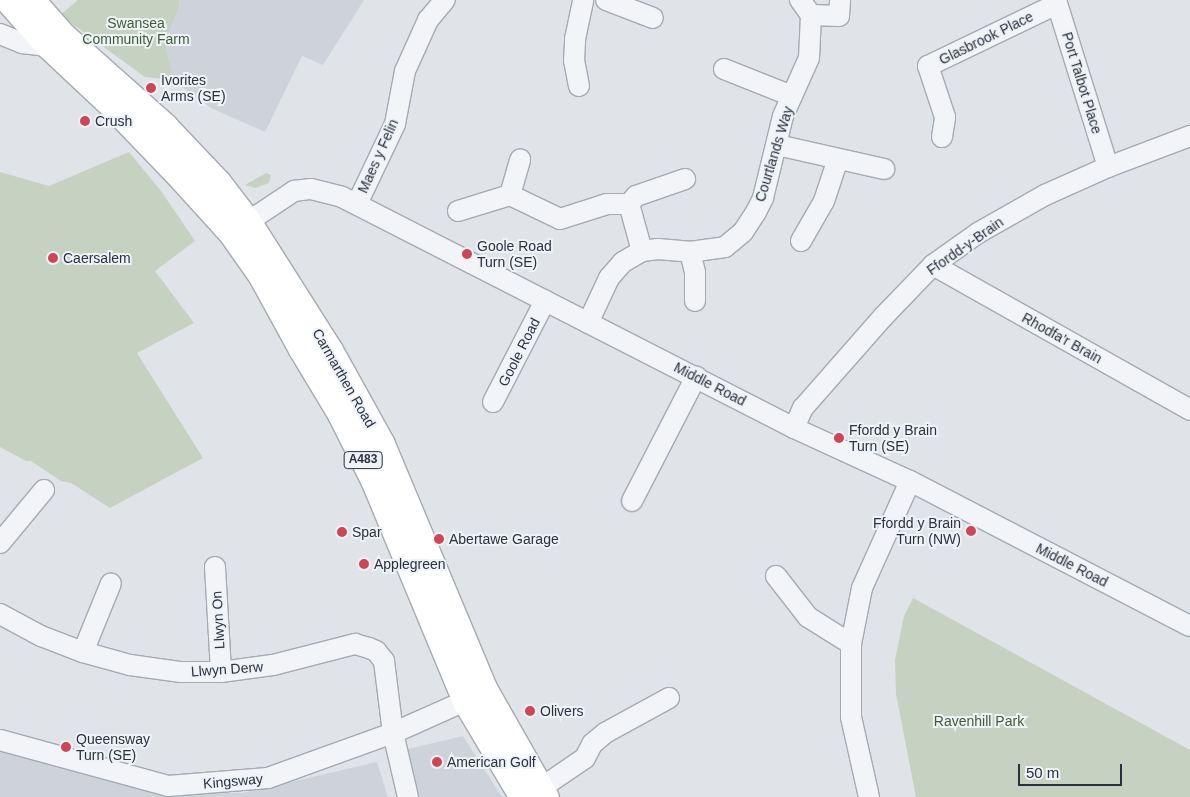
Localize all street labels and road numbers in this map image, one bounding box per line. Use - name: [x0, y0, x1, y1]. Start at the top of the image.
- street label: Glasbrook Place: [936, 8, 1036, 68]
- street label: Port Talbot Place: [1058, 30, 1106, 136]
- street label: Courtlands Way: [751, 104, 797, 204]
- street label: Maes y Felin: [354, 116, 402, 196]
- street label: Ffordd-y-Brain: [924, 213, 1006, 279]
- street label: Rhodfa'r Brain: [1019, 309, 1105, 367]
- street label: Goole Road: [495, 315, 543, 389]
- street label: Carmarthen Road: [309, 326, 379, 430]
- street label: Middle Road: [671, 359, 749, 409]
- road number: A483: [343, 450, 383, 470]
- street label: Middle Road: [1033, 540, 1111, 590]
- street label: Llwyn On: [208, 590, 228, 650]
- street label: Llwyn Derw: [190, 658, 264, 680]
- street label: Kingsway: [202, 770, 264, 792]

